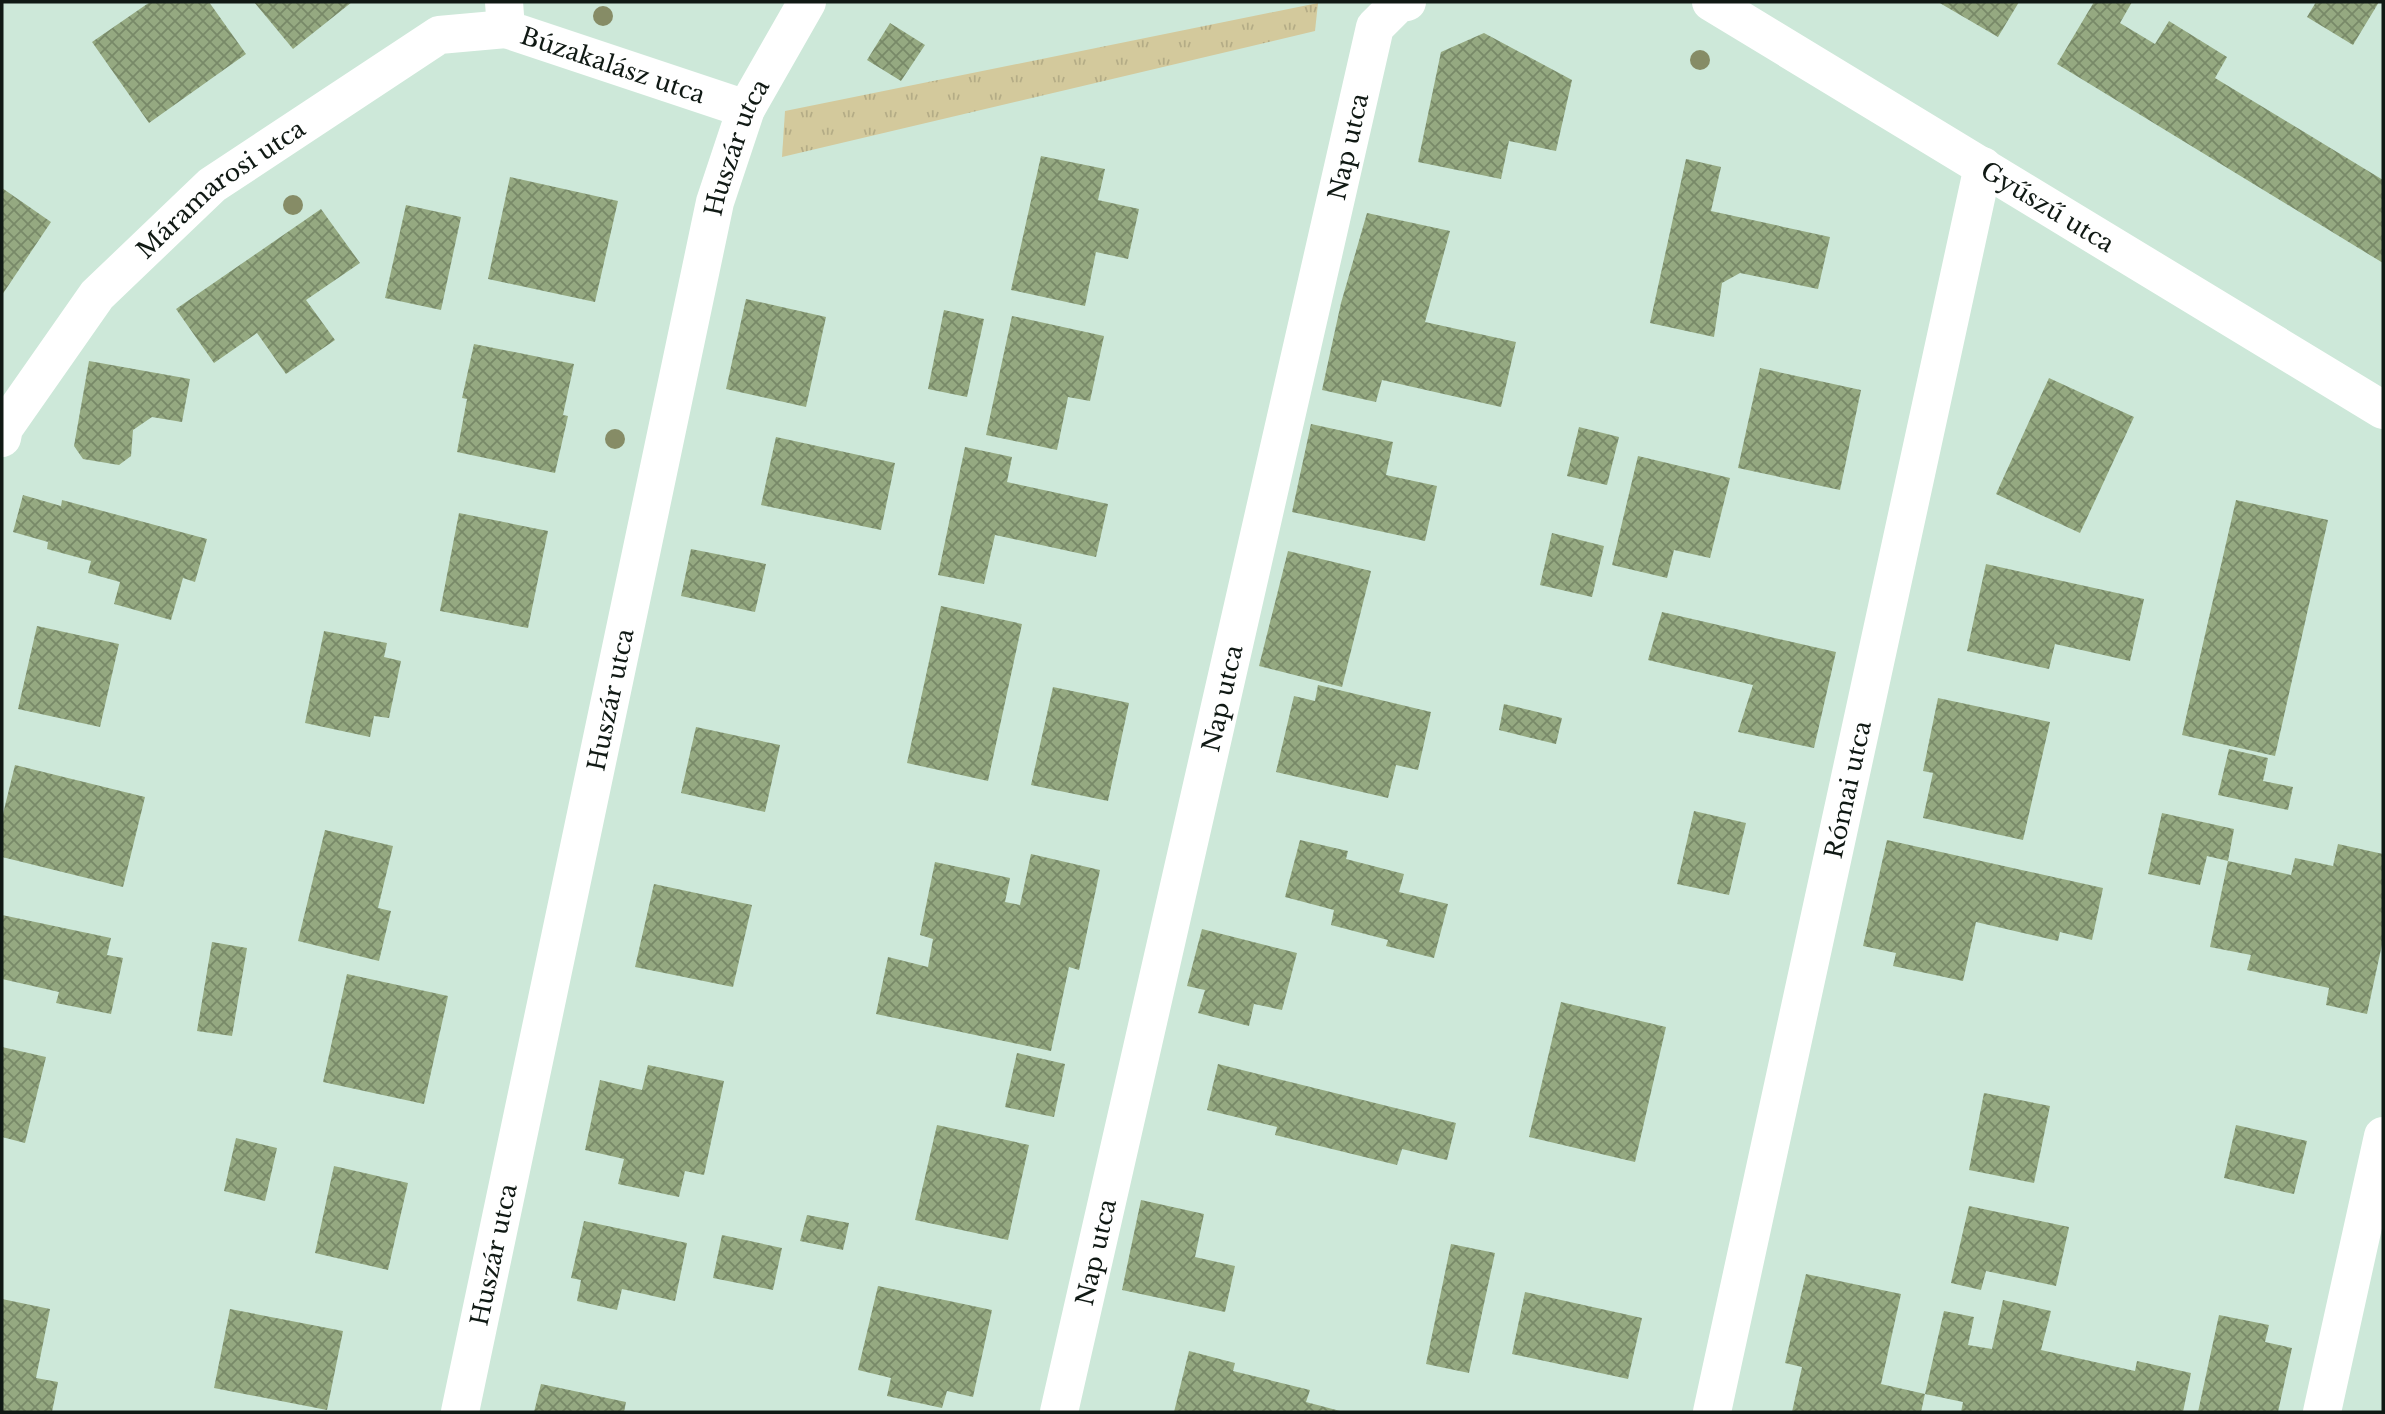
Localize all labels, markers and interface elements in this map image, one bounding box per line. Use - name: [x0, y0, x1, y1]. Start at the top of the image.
- street label: Búzakalász utca: [517, 20, 710, 109]
- street label: Huszár utca: [698, 73, 775, 219]
- street label: Nap utca: [1322, 90, 1374, 203]
- street label: Máramarosi utca: [130, 113, 311, 264]
- street label: Gyűszű utca: [1976, 155, 2120, 258]
- street label: Huszár utca: [581, 625, 639, 773]
- street label: Nap utca: [1196, 641, 1248, 755]
- street label: Római utca: [1818, 717, 1877, 861]
- street label: Huszár utca: [464, 1180, 522, 1328]
- street label: Nap utca: [1069, 1195, 1122, 1308]

